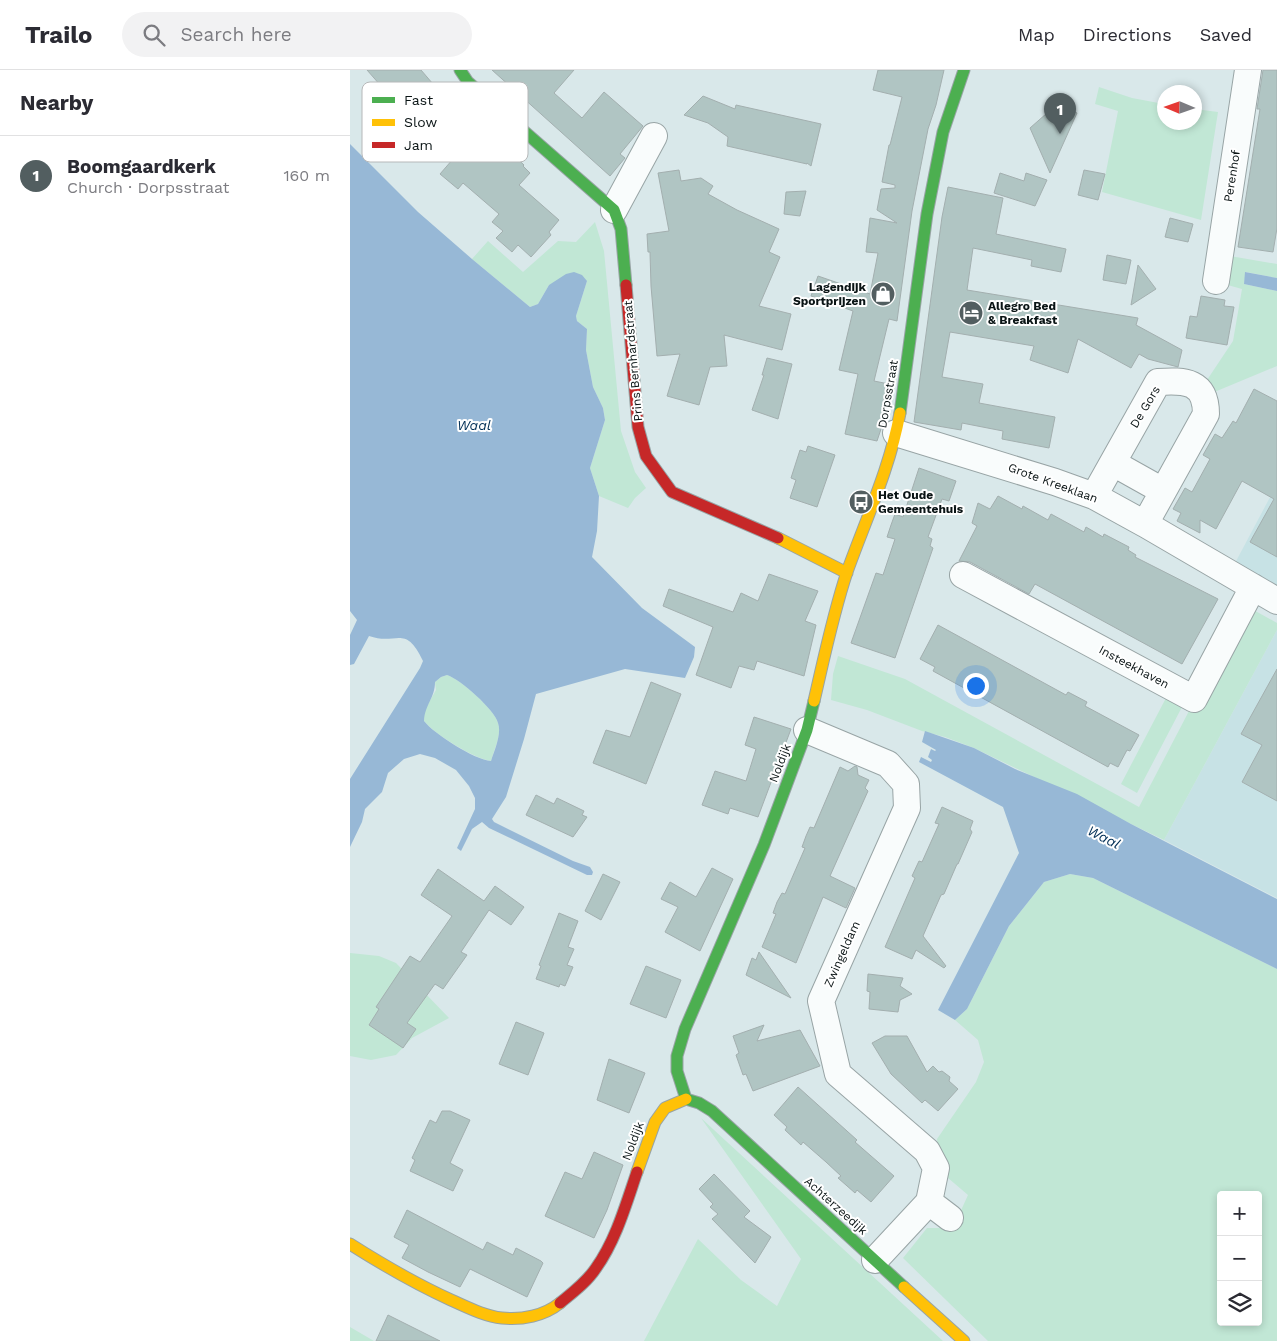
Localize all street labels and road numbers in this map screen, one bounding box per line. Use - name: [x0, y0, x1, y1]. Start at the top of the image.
- street label: Perenhof: [1221, 149, 1243, 203]
- street label: Prins Bernhardstraat: [621, 300, 645, 422]
- street label: Dorpsstraat: [875, 359, 901, 429]
- street label: De Gors: [1127, 383, 1163, 431]
- street label: Grote Kreeklaan: [1006, 460, 1100, 506]
- street label: Insteekhaven: [1096, 643, 1172, 691]
- street label: Noldijk: [766, 741, 794, 784]
- street label: Zwingeldam: [821, 919, 863, 989]
- street label: Noldijk: [619, 1119, 647, 1162]
- street label: Achterzeedijk: [802, 1174, 870, 1238]

